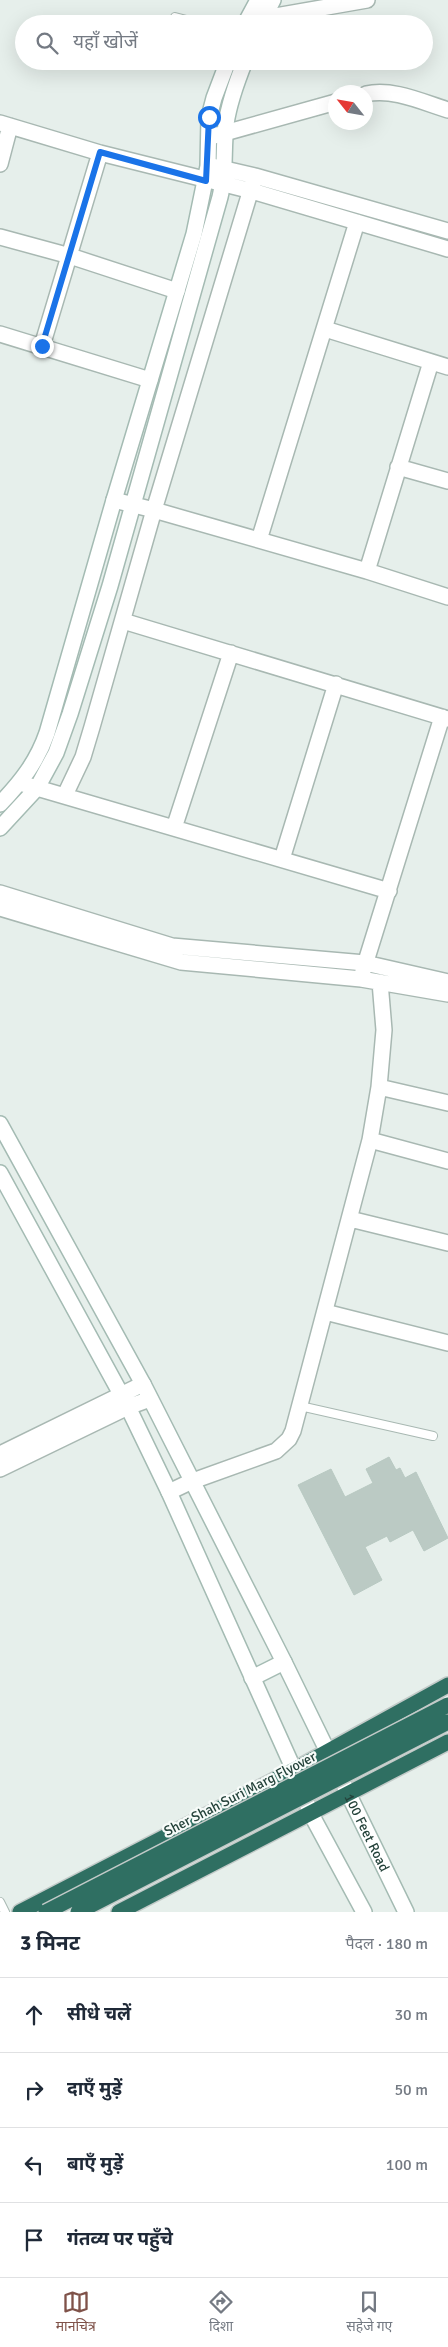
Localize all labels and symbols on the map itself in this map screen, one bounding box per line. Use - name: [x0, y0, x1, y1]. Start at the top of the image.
- north arrow: [328, 85, 373, 130]
- route start: [198, 106, 221, 129]
- route end: [31, 335, 54, 358]
- street label: Sher Shah Suri Marg Flyover: [161, 1748, 320, 1840]
- street label: 100 Feet Road: [341, 1791, 393, 1874]

